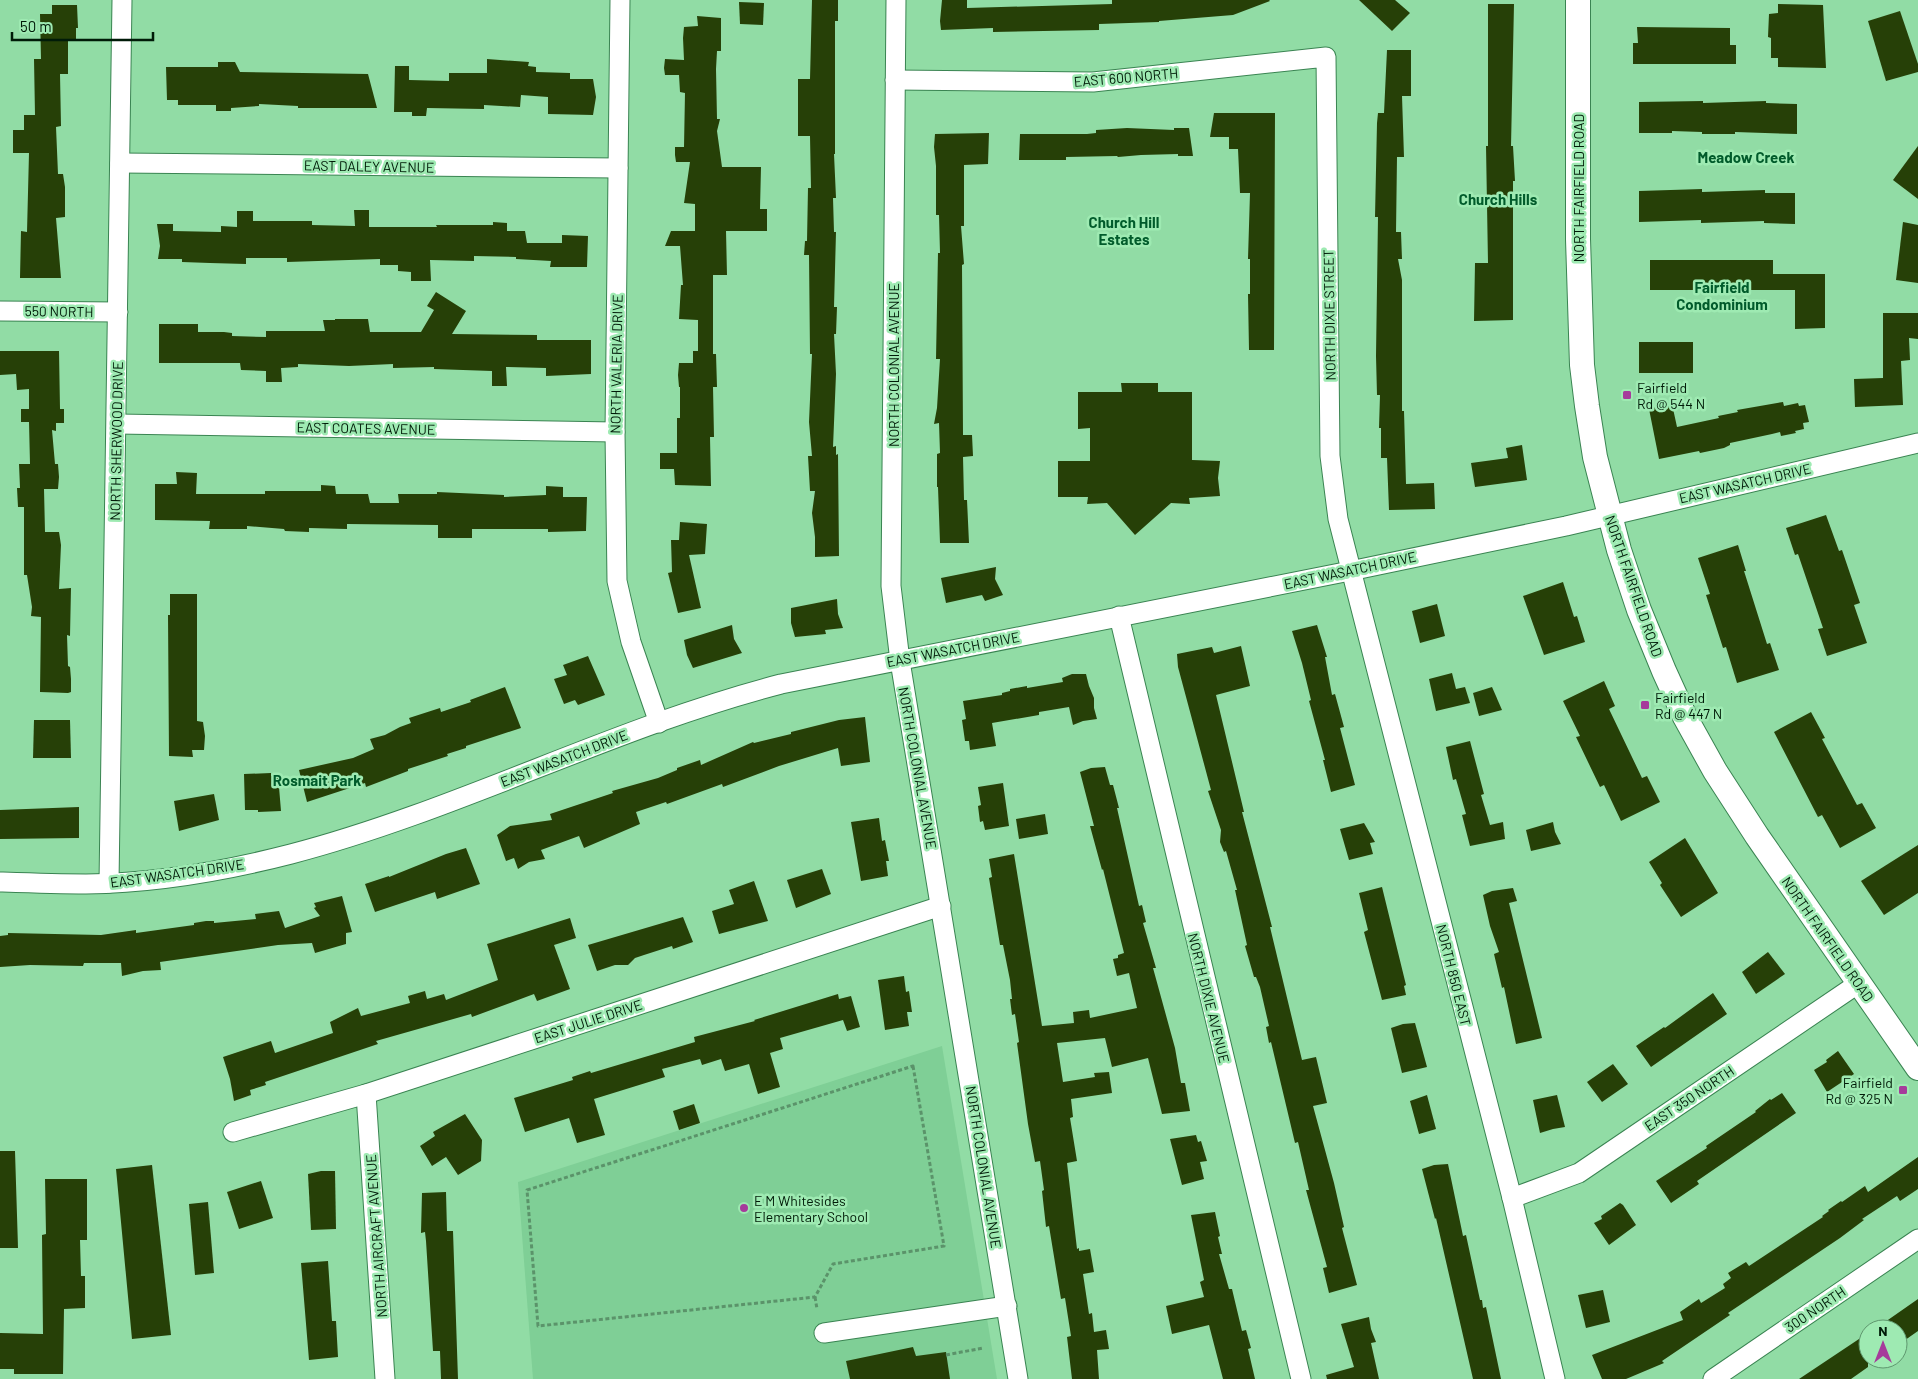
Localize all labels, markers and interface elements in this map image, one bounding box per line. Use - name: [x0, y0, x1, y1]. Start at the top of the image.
- scale bar: [12, 10, 154, 42]
- text: 50 m: [20, 17, 52, 35]
- street label: EAST 600 NORTH: [1073, 64, 1179, 90]
- street label: NORTH FAIRFIELD ROAD: [1570, 114, 1587, 262]
- district label: Meadow Creek: [1698, 148, 1794, 166]
- street label: EAST DALEY AVENUE: [304, 156, 434, 176]
- district label: Church Hills: [1459, 190, 1538, 208]
- district label: Church Hill Estates: [1089, 213, 1159, 248]
- street label: NORTH DIXIE STREET: [1319, 249, 1339, 381]
- district label: Fairfield Condominium: [1676, 278, 1768, 313]
- street label: NORTH COLONIAL AVENUE: [885, 283, 902, 447]
- street label: NORTH VALERIA DRIVE: [606, 294, 626, 434]
- street label: 550 NORTH: [24, 302, 94, 320]
- street label: NORTH SHERWOOD DRIVE: [106, 361, 126, 521]
- place label: Fairfield Rd @ 544 N: [1637, 379, 1705, 412]
- marker: Fairfield Rd @ 544 N: [1621, 389, 1633, 401]
- street label: EAST COATES AVENUE: [297, 418, 435, 438]
- street label: EAST WASATCH DRIVE: [1677, 460, 1813, 506]
- street label: NORTH FAIRFIELD ROAD: [1602, 513, 1666, 659]
- street label: EAST WASATCH DRIVE: [1282, 548, 1418, 592]
- street label: EAST WASATCH DRIVE: [885, 628, 1021, 670]
- street label: NORTH COLONIAL AVENUE: [895, 686, 941, 850]
- place label: Fairfield Rd @ 447 N: [1655, 689, 1722, 722]
- marker: Fairfield Rd @ 447 N: [1639, 699, 1651, 711]
- street label: EAST WASATCH DRIVE: [498, 726, 630, 790]
- district label: Rosmait Park: [273, 771, 361, 789]
- street label: EAST WASATCH DRIVE: [109, 855, 245, 891]
- street label: NORTH FAIRFIELD ROAD: [1778, 873, 1878, 1005]
- street label: NORTH 850 EAST: [1433, 922, 1475, 1028]
- street label: NORTH DIXIE AVENUE: [1185, 931, 1233, 1065]
- street label: EAST JULIE DRIVE: [532, 996, 644, 1046]
- street label: EAST 350 NORTH: [1641, 1062, 1737, 1134]
- place label: Fairfield Rd @ 325 N: [1825, 1074, 1893, 1107]
- marker: Fairfield Rd @ 325 N: [1897, 1084, 1909, 1096]
- street label: NORTH COLONIAL AVENUE: [963, 1085, 1005, 1249]
- street label: NORTH AIRCRAFT AVENUE: [362, 1154, 390, 1318]
- place label: E M Whitesides Elementary School: [754, 1192, 868, 1225]
- marker: E M Whitesides Elementary School: [738, 1202, 750, 1214]
- street label: 300 NORTH: [1781, 1282, 1849, 1336]
- north arrow: [1858, 1319, 1908, 1369]
- text: N: [1878, 1322, 1888, 1339]

